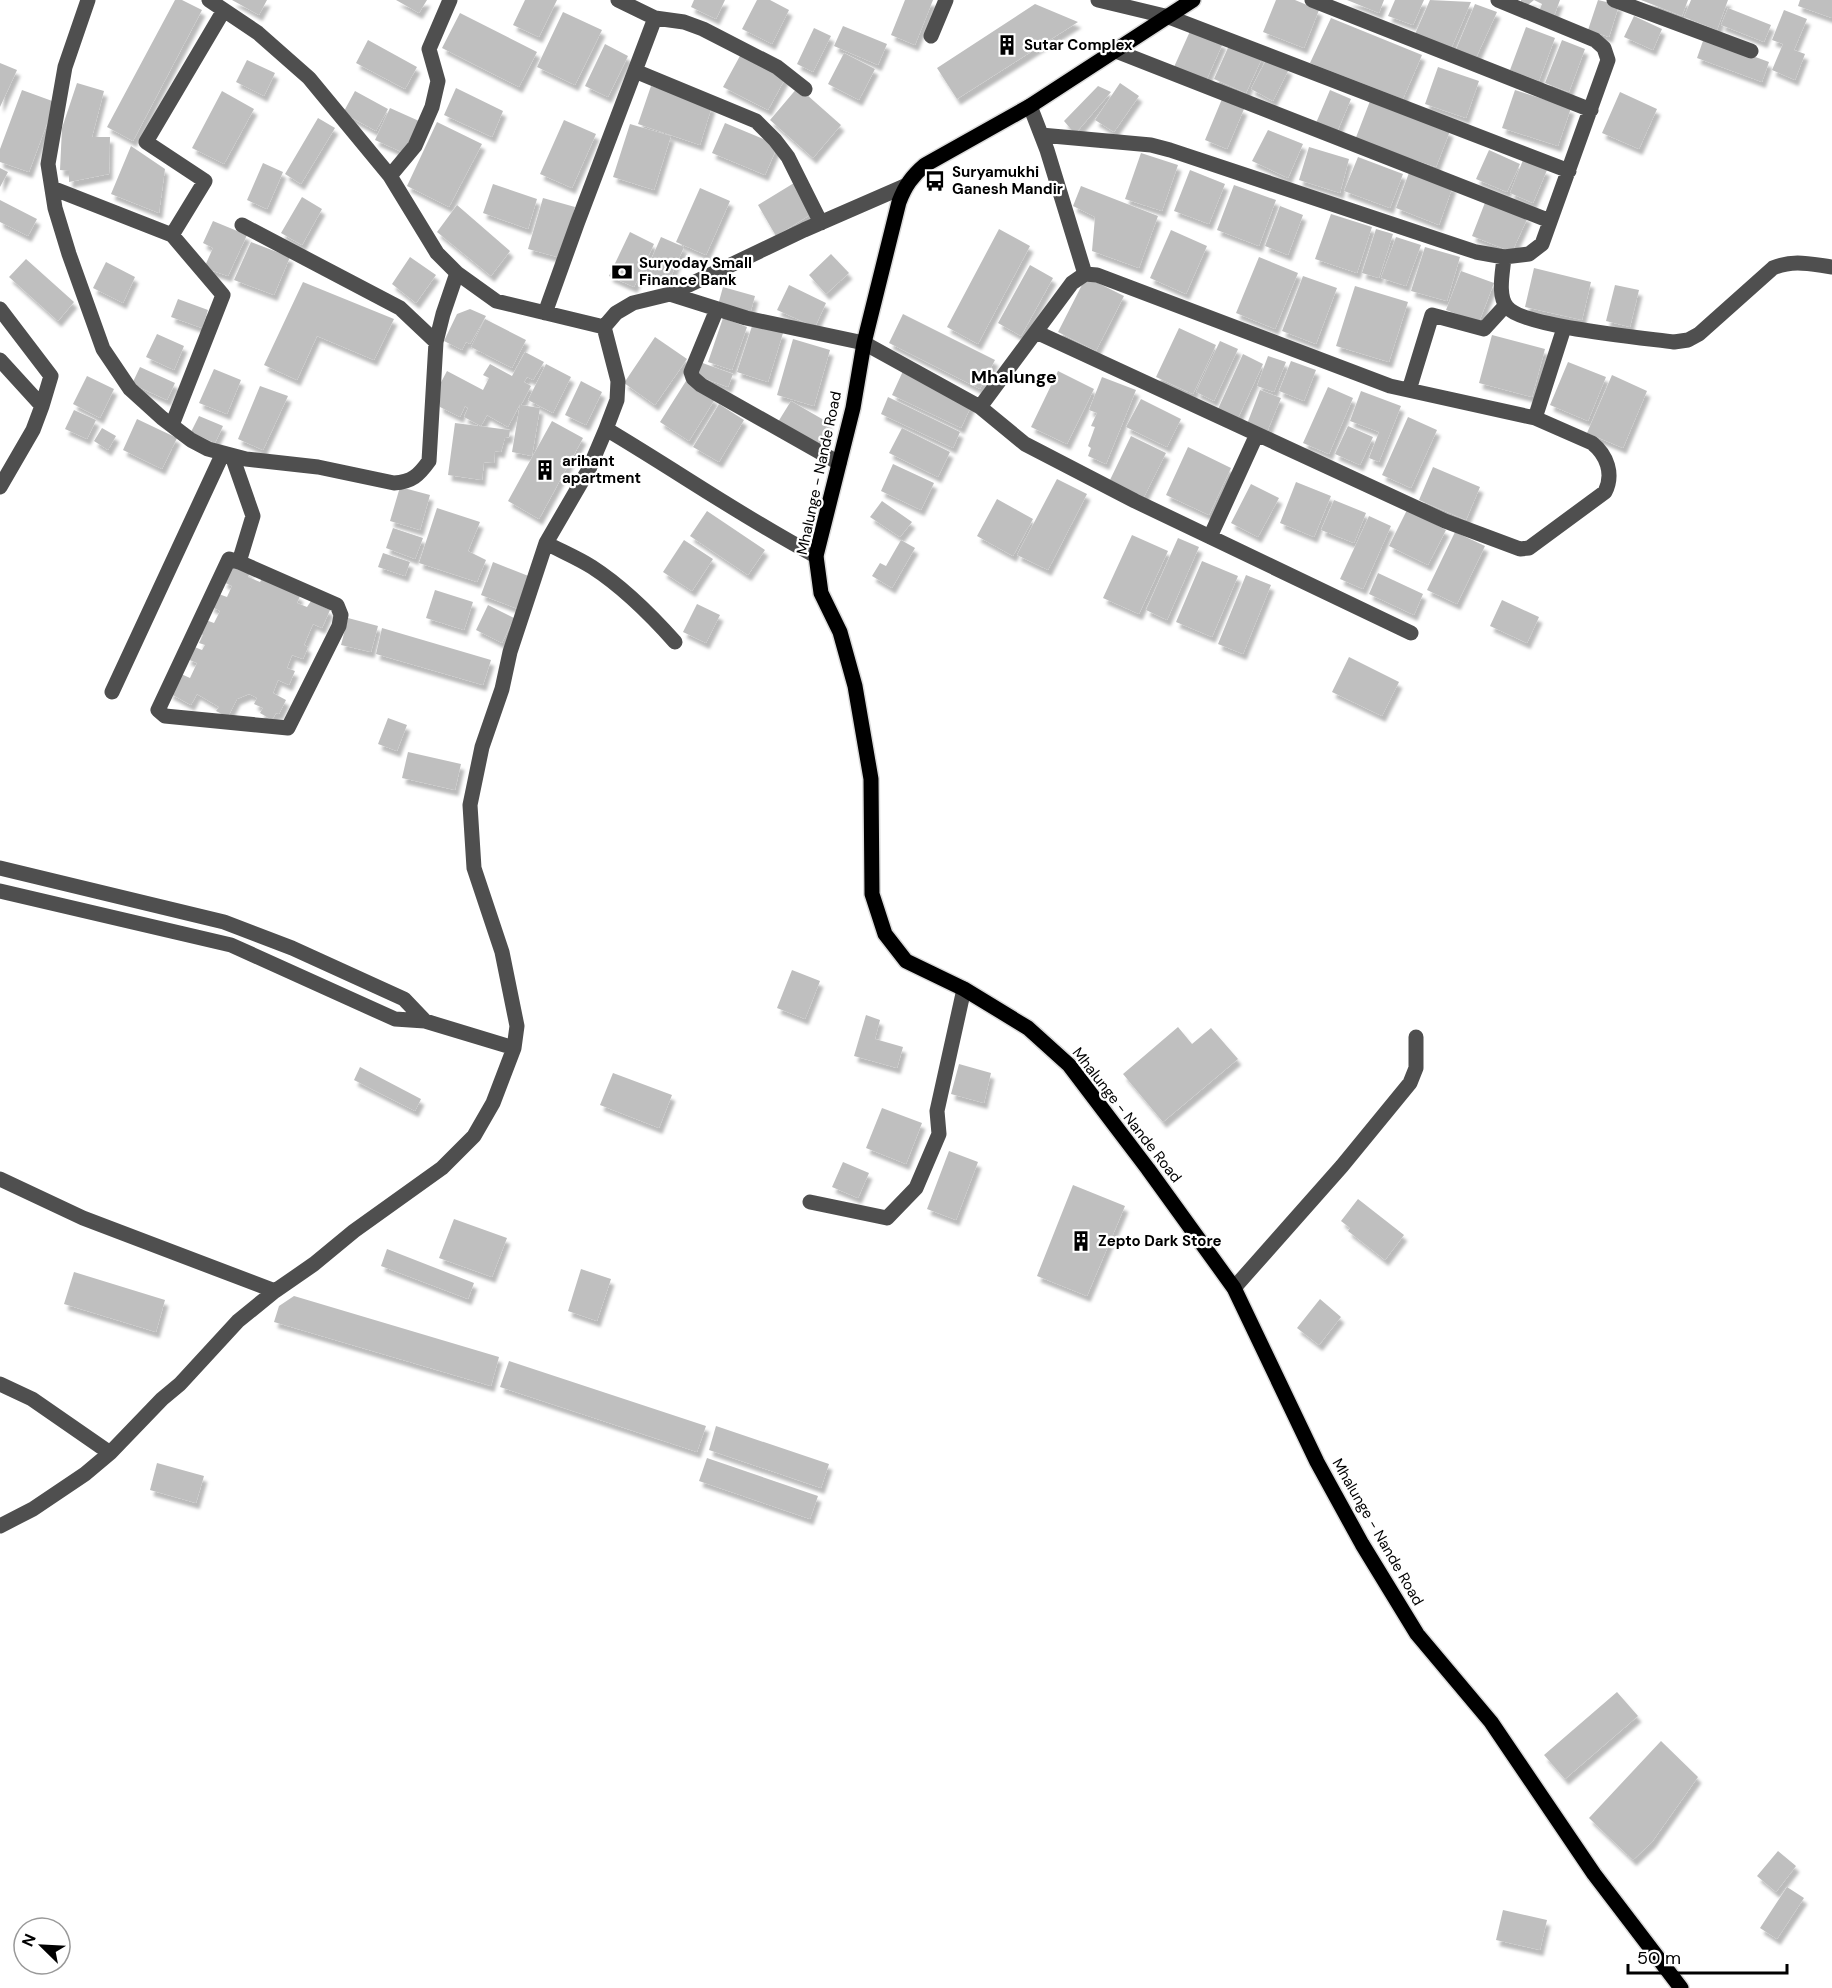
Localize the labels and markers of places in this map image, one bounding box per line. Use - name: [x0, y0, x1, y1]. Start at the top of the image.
- building icon: Sutar Complex: [995, 33, 1019, 57]
- place label: Sutar Complex: [1024, 35, 1133, 55]
- place label: Suryamukhi Ganesh Mandir: [952, 162, 1063, 199]
- bus stop icon: Suryamukhi Ganesh Mandir: [923, 169, 947, 193]
- place label: Suryoday Small Finance Bank: [639, 253, 752, 290]
- bank icon: Suryoday Small Finance Bank: [610, 260, 634, 284]
- place label: arihant apartment: [562, 451, 641, 488]
- building icon: arihant apartment: [533, 458, 557, 482]
- building icon: Zepto Dark Store: [1069, 1229, 1093, 1253]
- place label: Zepto Dark Store: [1098, 1231, 1221, 1251]

